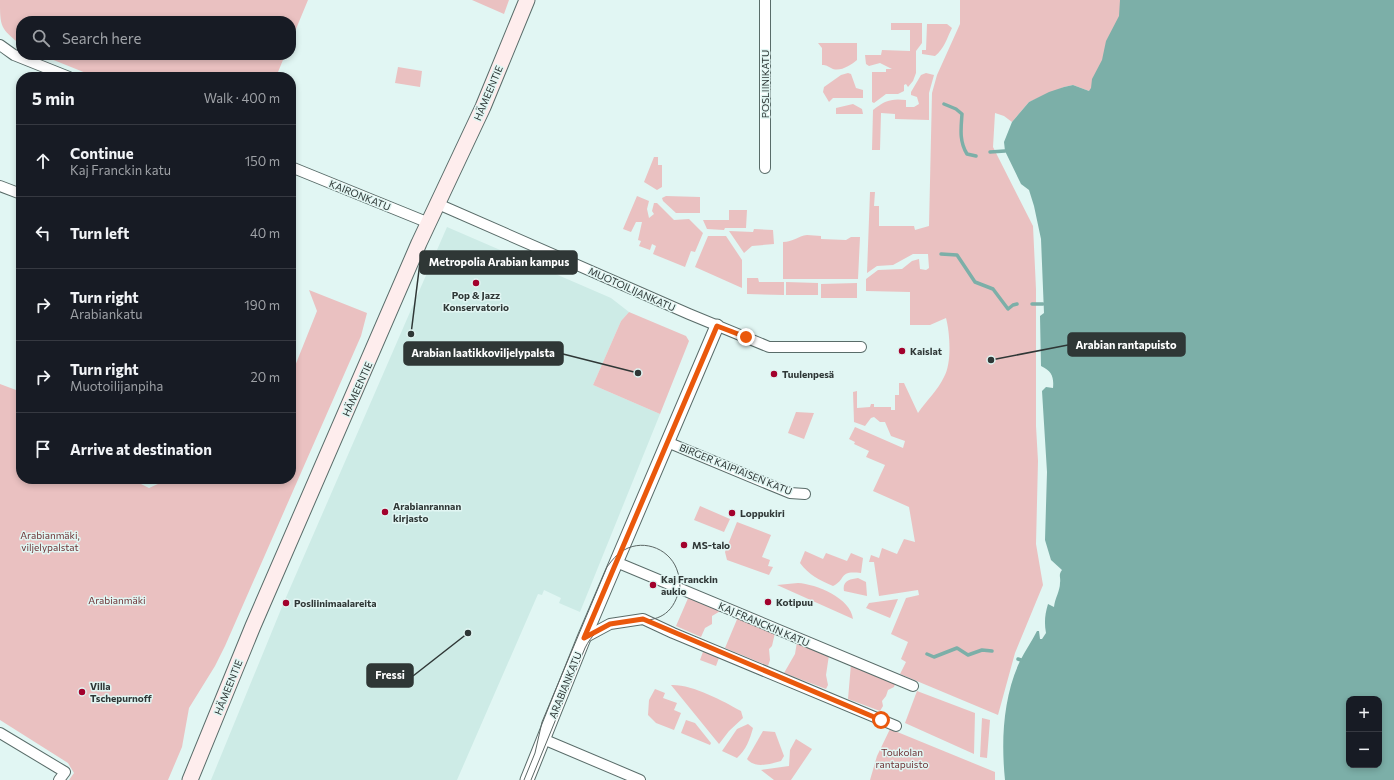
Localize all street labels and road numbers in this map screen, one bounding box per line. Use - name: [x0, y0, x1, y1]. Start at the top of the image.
- street label: POSLIINIKATU: [759, 50, 771, 118]
- street label: HÄMEENTIE: [471, 64, 505, 122]
- street label: KAIRONKATU: [328, 177, 392, 213]
- street label: MUOTOILIJANKATU: [587, 264, 677, 314]
- street label: HÄMEENTIE: [340, 360, 374, 418]
- street label: BIRGER KAIPIAISEN KATU: [678, 441, 794, 497]
- street label: KAJ FRANCKIN KATU: [717, 599, 811, 649]
- street label: ARABIANKATU: [546, 650, 584, 720]
- street label: HÄMEENTIE: [211, 658, 245, 716]

